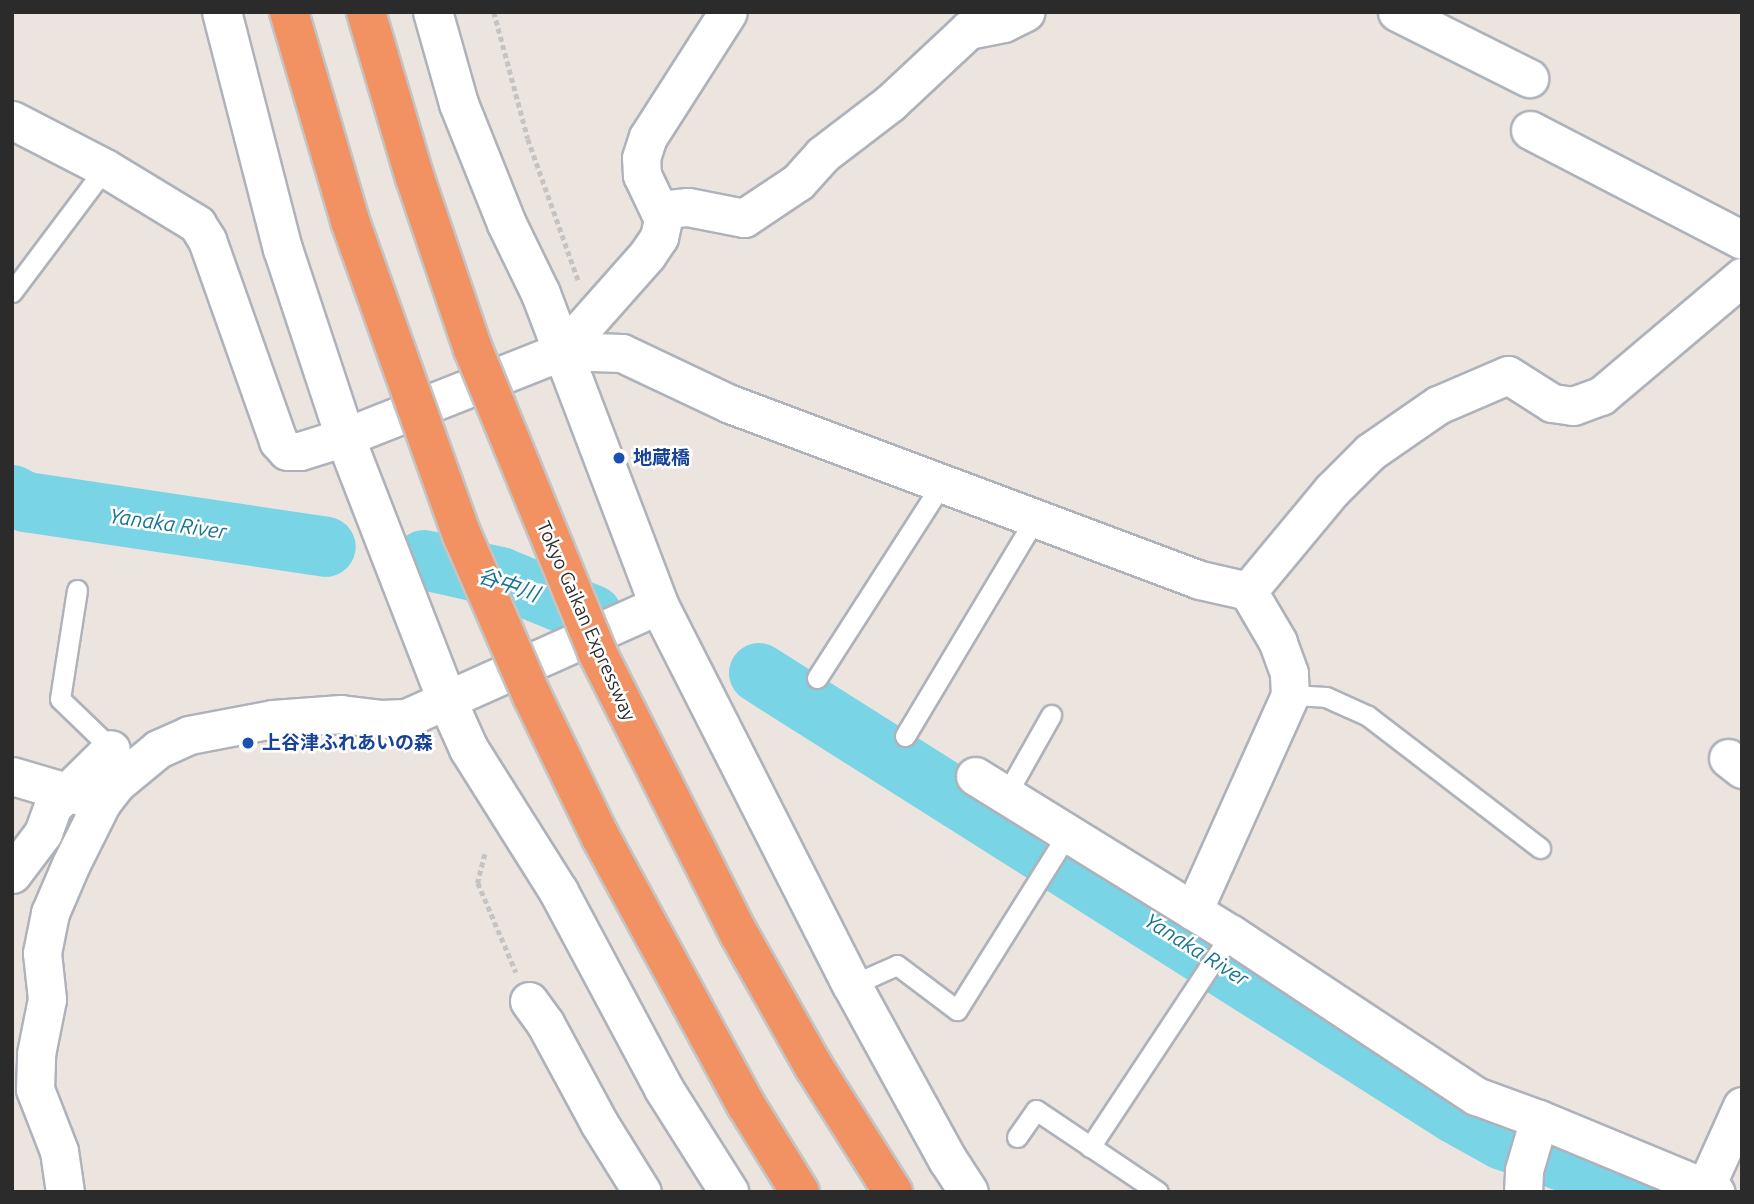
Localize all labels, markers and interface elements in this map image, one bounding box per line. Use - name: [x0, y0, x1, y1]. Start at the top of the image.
- place label: 地蔵橋: [633, 447, 690, 469]
- marker: 地蔵橋: [611, 450, 627, 466]
- water label: Yanaka River: [108, 502, 228, 544]
- street label: Tokyo Gaikan Expressway: [532, 518, 640, 724]
- water label: 谷中川: [475, 562, 543, 606]
- place label: 上谷津ふれあいの森: [262, 732, 433, 754]
- marker: 上谷津ふれあいの森: [240, 735, 256, 751]
- water label: Yanaka River: [1140, 907, 1254, 991]

